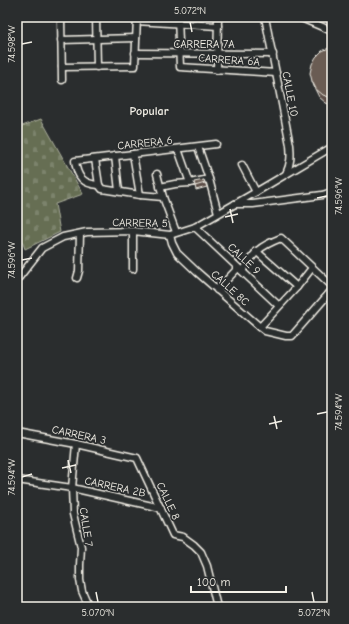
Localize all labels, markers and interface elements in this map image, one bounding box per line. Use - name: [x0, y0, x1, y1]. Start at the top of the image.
- text: 5.072°N: [174, 5, 206, 17]
- text: 74.598°W: [6, 25, 18, 63]
- street label: CARRERA 7A: [173, 38, 235, 51]
- street label: CARRERA 6A: [198, 51, 261, 69]
- street label: CALLE 10: [279, 70, 301, 118]
- district label: Popular: [129, 104, 169, 118]
- street label: CARRERA 6: [117, 134, 173, 152]
- text: 74.596°W: [333, 177, 345, 215]
- street label: CARRERA 5: [112, 216, 168, 230]
- text: 74.596°W: [6, 241, 18, 279]
- street label: CALLE 9: [225, 241, 263, 278]
- street label: CALLE 8C: [208, 267, 252, 309]
- text: 74.594°W: [333, 393, 345, 431]
- street label: CARRERA 3: [51, 423, 107, 447]
- text: 74.594°W: [6, 458, 18, 496]
- street label: CARRERA 2B: [83, 474, 147, 500]
- street label: CALLE 8: [154, 480, 183, 522]
- street label: CALLE 7: [76, 506, 96, 548]
- scale bar: [191, 568, 286, 594]
- text: 100 m: [197, 575, 230, 589]
- text: 5.070°N: [82, 607, 114, 619]
- text: 5.072°N: [298, 607, 330, 619]

